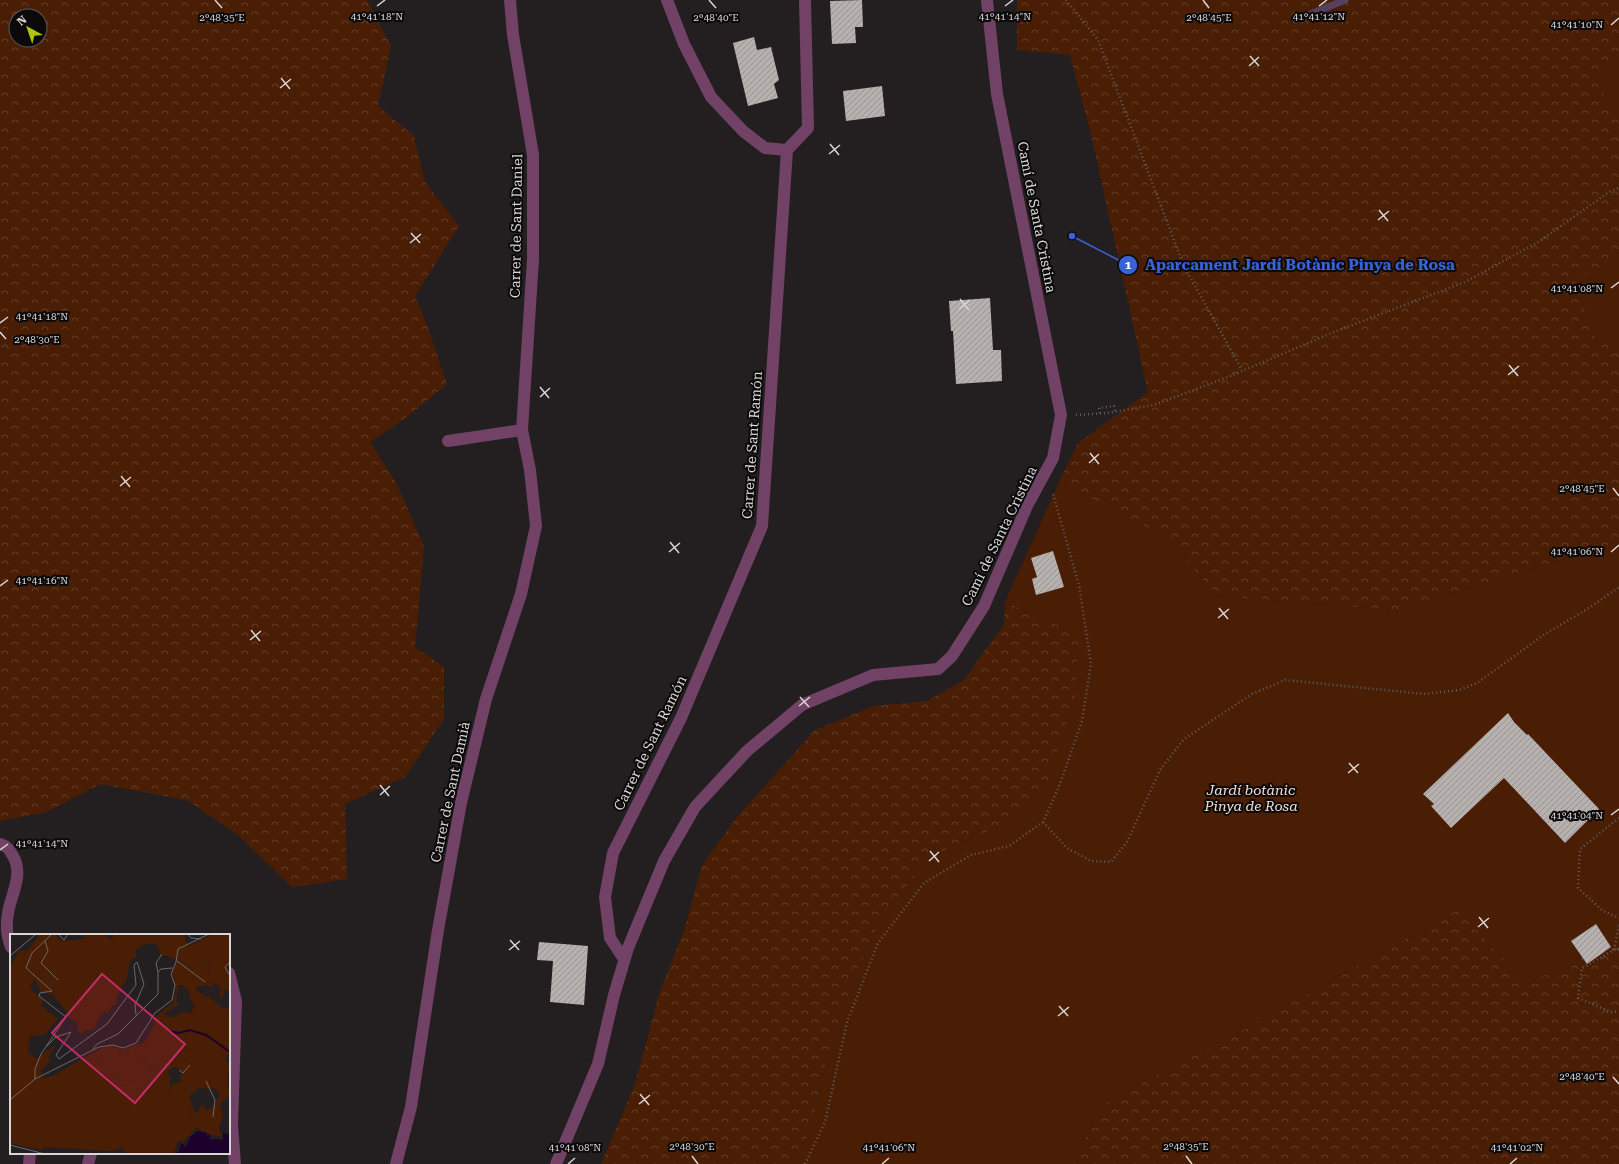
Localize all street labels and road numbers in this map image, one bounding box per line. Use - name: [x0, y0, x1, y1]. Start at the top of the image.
- street label: Camí de Santa Cristina: [1014, 140, 1060, 294]
- street label: Carrer de Sant Daniel: [507, 153, 525, 298]
- street label: Carrer de Sant Ramón: [739, 371, 765, 519]
- street label: Camí de Santa Cristina: [958, 463, 1040, 609]
- street label: Carrer de Sant Ramón: [610, 673, 690, 813]
- street label: Carrer de Sant Damià: [427, 720, 473, 864]

